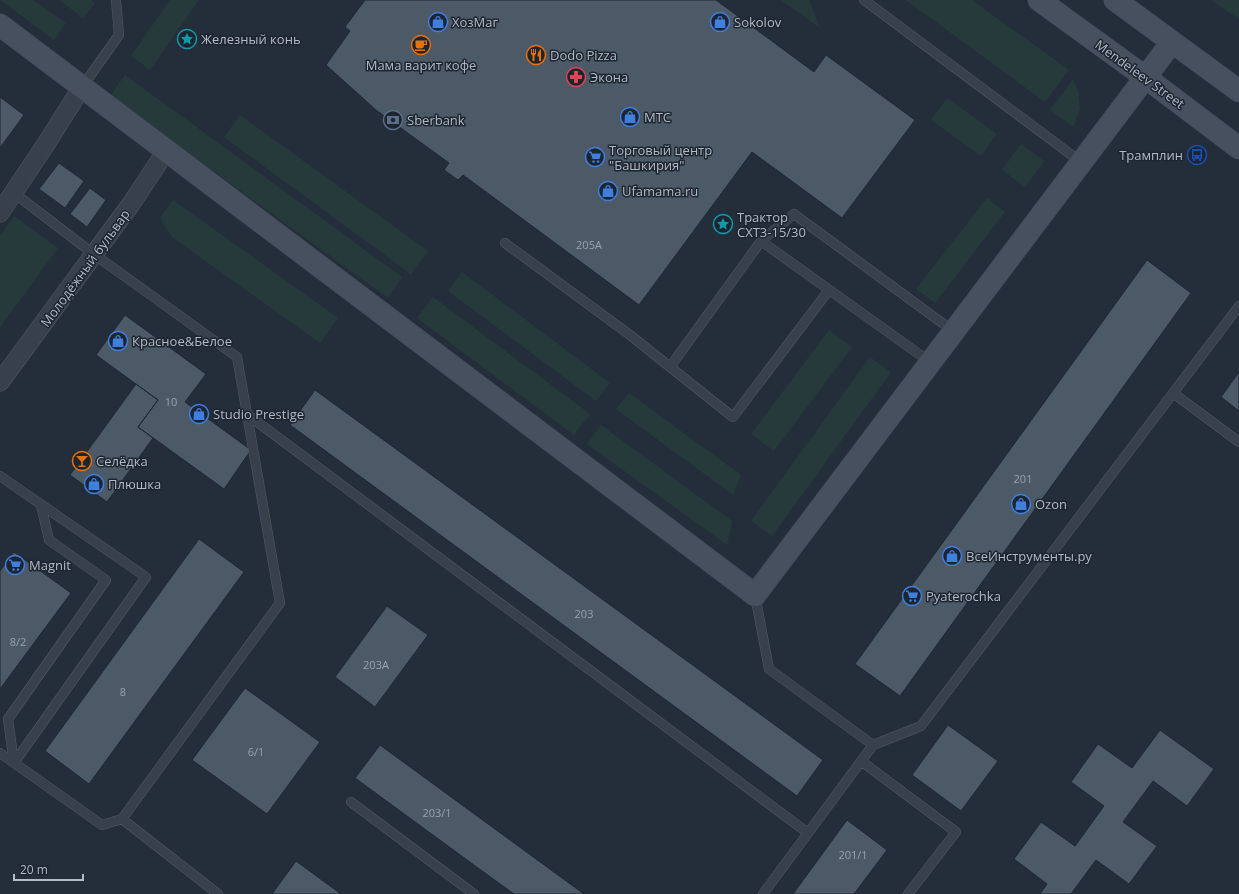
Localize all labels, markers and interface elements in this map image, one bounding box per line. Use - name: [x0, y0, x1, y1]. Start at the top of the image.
- shop icon: ХозМаг: [427, 11, 449, 33]
- shop icon: Sokolov: [709, 11, 731, 33]
- place label: ХозМаг: [452, 13, 499, 31]
- place label: Sokolov: [734, 13, 782, 31]
- place icon: Железный конь: [176, 28, 198, 50]
- place label: Железный конь: [201, 30, 301, 48]
- cafe icon: Мама варит кофе: [410, 34, 432, 56]
- street label: Mendeleev Street: [1092, 35, 1189, 113]
- restaurant icon: Dodo Pizza: [525, 44, 547, 66]
- place label: Dodo Pizza: [550, 46, 617, 64]
- place label: Мама варит кофе: [366, 56, 476, 74]
- pharmacy icon: Экона: [565, 66, 587, 88]
- place label: Экона: [590, 68, 628, 86]
- shop icon: МТС: [619, 106, 641, 128]
- place label: МТС: [644, 108, 671, 126]
- bank icon: Sberbank: [382, 109, 404, 131]
- place label: Sberbank: [407, 111, 465, 129]
- place label: Торговый центр "Башкирия": [609, 141, 712, 174]
- bus stop icon: Трамплин: [1186, 144, 1208, 166]
- supermarket icon: Торговый центр "Башкирия": [584, 146, 606, 168]
- place label: Трамплин: [1119, 146, 1183, 164]
- shop icon: Ufamama.ru: [597, 180, 619, 202]
- place label: Ufamama.ru: [622, 182, 698, 200]
- street label: Молодёжный бульвар: [36, 206, 134, 330]
- place label: Трактор СХТ3-15/30: [737, 208, 806, 241]
- place icon: Трактор СХТ3-15/30: [712, 213, 734, 235]
- house number: 205А: [576, 237, 602, 252]
- shop icon: Красное&Белое: [107, 330, 129, 352]
- place label: Красное&Белое: [132, 332, 232, 350]
- house number: 10: [165, 394, 177, 409]
- shop icon: Studio Prestige: [188, 403, 210, 425]
- place label: Studio Prestige: [213, 405, 304, 423]
- bar icon: Селёдка: [71, 450, 93, 472]
- place label: Селёдка: [96, 452, 148, 470]
- house number: 201: [1014, 471, 1032, 486]
- shop icon: Плюшка: [83, 473, 105, 495]
- place label: Плюшка: [108, 475, 161, 493]
- shop icon: Ozon: [1010, 493, 1032, 515]
- place label: Ozon: [1035, 495, 1067, 513]
- shop icon: ВсеИнструменты.ру: [941, 545, 963, 567]
- place label: ВсеИнструменты.ру: [966, 547, 1092, 565]
- supermarket icon: Magnit: [4, 554, 26, 576]
- place label: Magnit: [29, 556, 71, 574]
- supermarket icon: Pyaterochka: [901, 585, 923, 607]
- place label: Pyaterochka: [926, 587, 1001, 605]
- house number: 203: [575, 606, 593, 621]
- house number: 8/2: [10, 634, 26, 649]
- house number: 203А: [363, 657, 389, 672]
- house number: 8: [120, 684, 126, 699]
- house number: 6/1: [248, 744, 264, 759]
- house number: 203/1: [422, 805, 452, 820]
- house number: 201/1: [838, 847, 868, 862]
- scale bar: [14, 856, 83, 882]
- text: 20 m: [20, 861, 48, 878]

